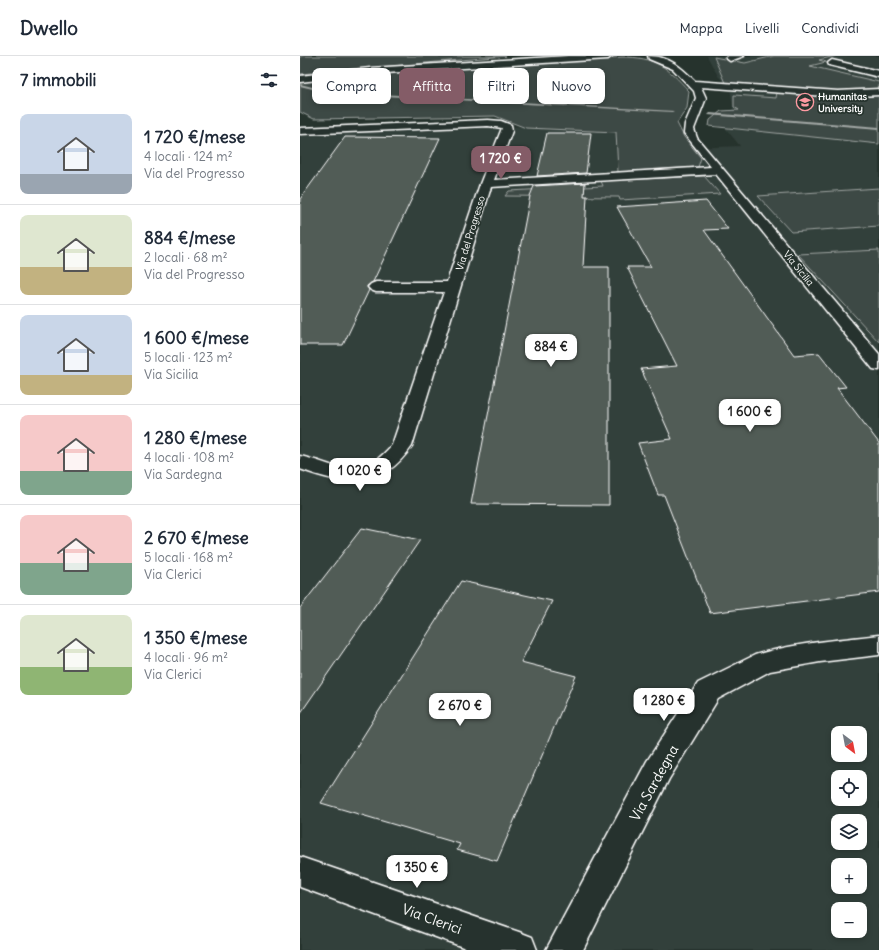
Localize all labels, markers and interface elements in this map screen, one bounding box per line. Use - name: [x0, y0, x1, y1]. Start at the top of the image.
- text: Dwello: [20, 16, 78, 40]
- text: Mappa: [680, 19, 723, 37]
- text: Livelli: [745, 19, 779, 37]
- text: Condividi: [801, 19, 859, 37]
- chip: Compra: [312, 68, 391, 104]
- chip: Affitta: [399, 68, 465, 104]
- chip: Filtri: [473, 68, 529, 104]
- chip: Nuovo: [537, 68, 605, 104]
- text: 7 immobili: [20, 69, 96, 91]
- icon: filters: [258, 69, 280, 91]
- place label: Humanitas University: [818, 90, 868, 115]
- school or university icon: Humanitas University: [795, 92, 815, 112]
- text: 1 720 €/mese: [144, 126, 246, 148]
- icon: home: [52, 130, 100, 178]
- pin: 1 720 €: [464, 146, 538, 180]
- text: 4 locali · 124 m²: [144, 148, 233, 165]
- text: 1 720 €: [480, 150, 522, 167]
- text: Via del Progresso: [144, 165, 245, 182]
- street label: Via del Progresso: [453, 194, 488, 272]
- text: 884 €/mese: [144, 227, 235, 249]
- icon: home: [52, 231, 100, 279]
- street label: Via Sicilia: [780, 248, 817, 289]
- text: 2 locali · 68 m²: [144, 249, 228, 266]
- text: Via del Progresso: [144, 266, 245, 283]
- text: 1 600 €/mese: [144, 327, 249, 349]
- icon: home: [52, 331, 100, 379]
- pin: 884 €: [523, 334, 579, 368]
- text: 884 €: [534, 338, 568, 355]
- text: 5 locali · 123 m²: [144, 349, 233, 366]
- text: Via Sicilia: [144, 366, 198, 383]
- pin: 1 600 €: [713, 399, 787, 433]
- text: 1 600 €: [728, 403, 772, 420]
- text: 1 280 €/mese: [144, 427, 247, 449]
- icon: home: [52, 431, 100, 479]
- text: 4 locali · 108 m²: [144, 449, 234, 466]
- pin: 1 020 €: [323, 458, 397, 492]
- text: 1 020 €: [338, 462, 382, 479]
- text: Via Sardegna: [144, 466, 222, 483]
- text: 2 670 €/mese: [144, 527, 249, 549]
- icon: home: [52, 531, 100, 579]
- text: 5 locali · 168 m²: [144, 549, 233, 566]
- text: Via Clerici: [144, 566, 202, 583]
- text: 1 350 €/mese: [144, 627, 247, 649]
- icon: home: [52, 631, 100, 679]
- text: 4 locali · 96 m²: [144, 649, 228, 666]
- text: Via Clerici: [144, 666, 202, 683]
- pin: 1 280 €: [627, 688, 701, 722]
- text: 1 280 €: [643, 692, 685, 709]
- pin: 2 670 €: [423, 693, 497, 727]
- text: 2 670 €: [438, 697, 482, 714]
- north arrow: [831, 726, 867, 762]
- map controls: [831, 726, 867, 938]
- street label: Via Sardegna: [626, 742, 682, 824]
- button: locate: [831, 770, 867, 806]
- button: layers: [831, 814, 867, 850]
- pin: 1 350 €: [380, 855, 454, 889]
- button: +: [831, 858, 867, 894]
- text: 1 350 €: [395, 859, 439, 876]
- street label: Via Clerici: [400, 900, 464, 938]
- button: −: [831, 902, 867, 938]

